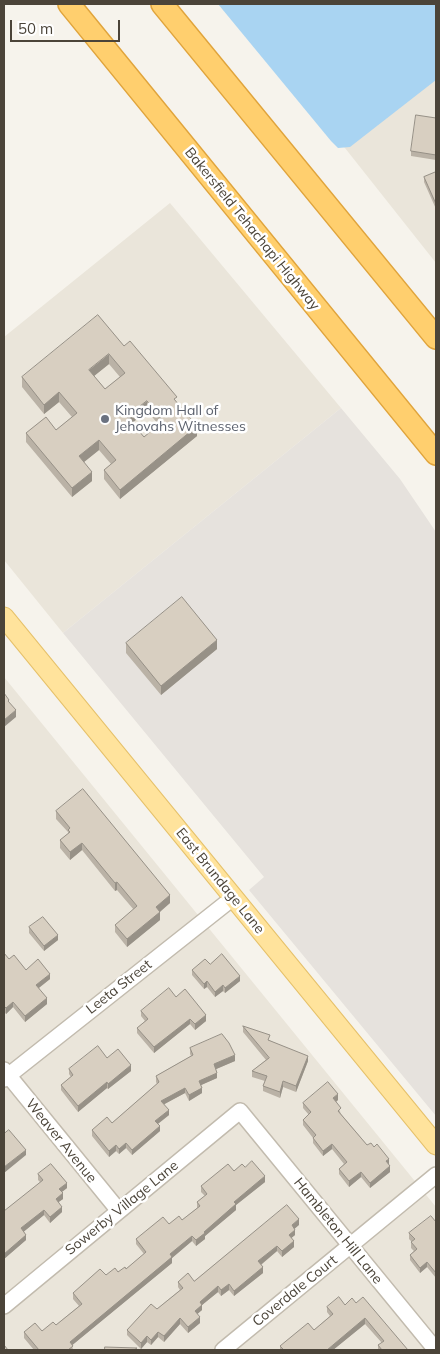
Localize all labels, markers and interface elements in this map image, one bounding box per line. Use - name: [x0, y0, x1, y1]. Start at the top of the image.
- scale bar: [12, 10, 122, 42]
- text: 50 m: [18, 19, 53, 38]
- street label: Bakersfield Tehachapi Highway: [181, 144, 323, 314]
- place label: Kingdom Hall of Jehovahs Witnesses: [115, 403, 246, 436]
- marker: Kingdom Hall of Jehovahs Witnesses: [99, 413, 111, 425]
- street label: East Brundage Lane: [172, 825, 268, 937]
- street label: Leeta Street: [83, 956, 155, 1018]
- street label: Weaver Avenue: [22, 1096, 100, 1186]
- street label: Sowerby Village Lane: [62, 1157, 182, 1259]
- street label: Hambleton Hill Lane: [290, 1175, 386, 1287]
- street label: Coverdale Court: [249, 1252, 341, 1330]

